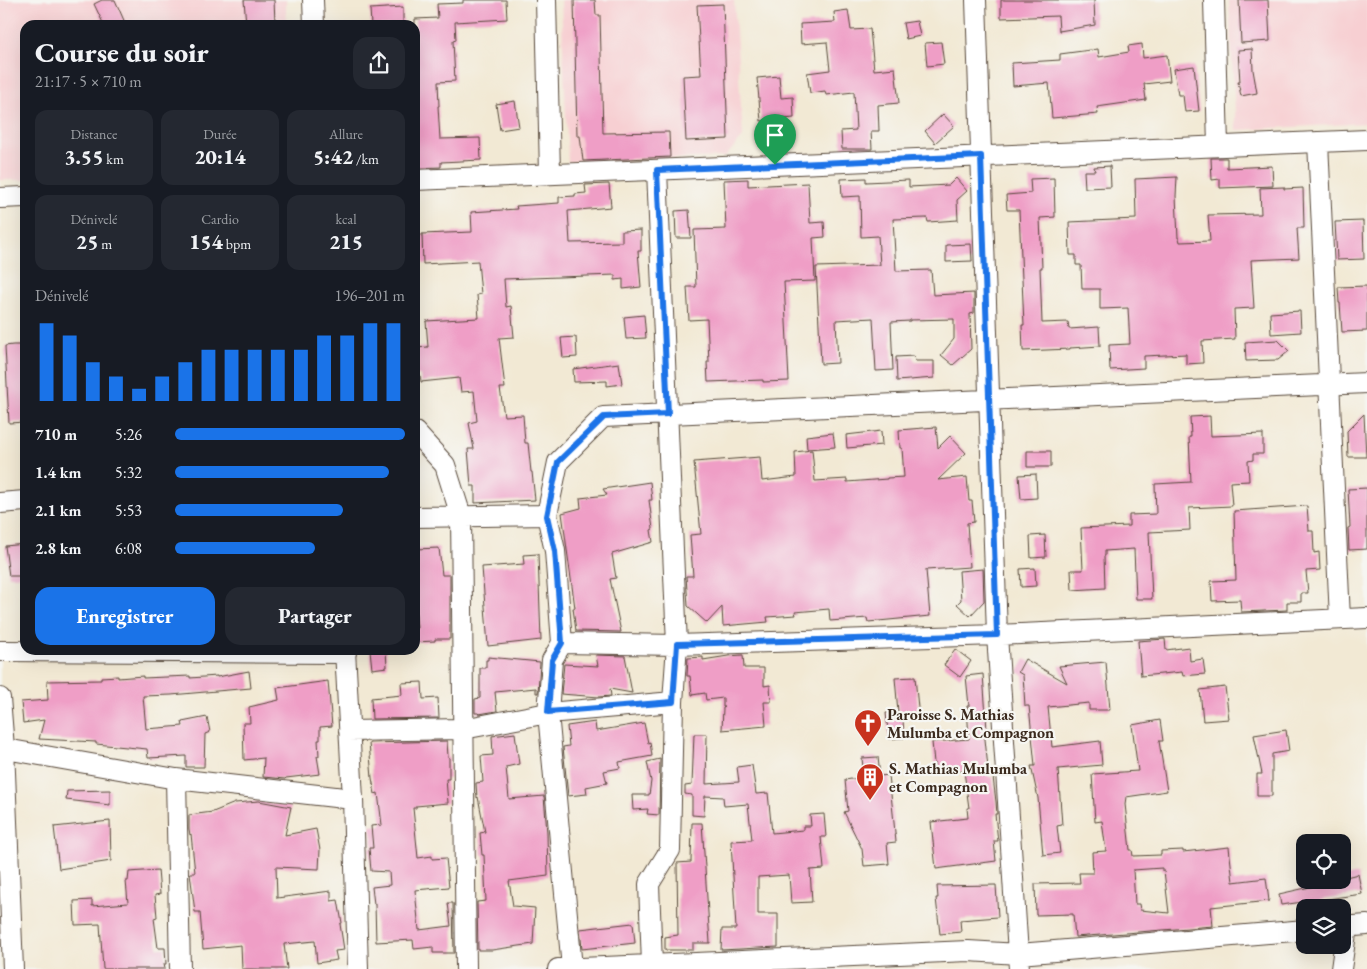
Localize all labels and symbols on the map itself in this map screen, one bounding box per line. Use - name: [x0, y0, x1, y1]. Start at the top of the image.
- pin: [754, 114, 796, 165]
- place label: Paroisse S. Mathias Mulumba et Compagnon: [887, 704, 1054, 743]
- church icon: Paroisse S. Mathias Mulumba et Compagnon: [853, 708, 883, 747]
- place label: S. Mathias Mulumba et Compagnon: [889, 758, 1028, 797]
- building icon: S. Mathias Mulumba et Compagnon: [855, 762, 885, 801]

